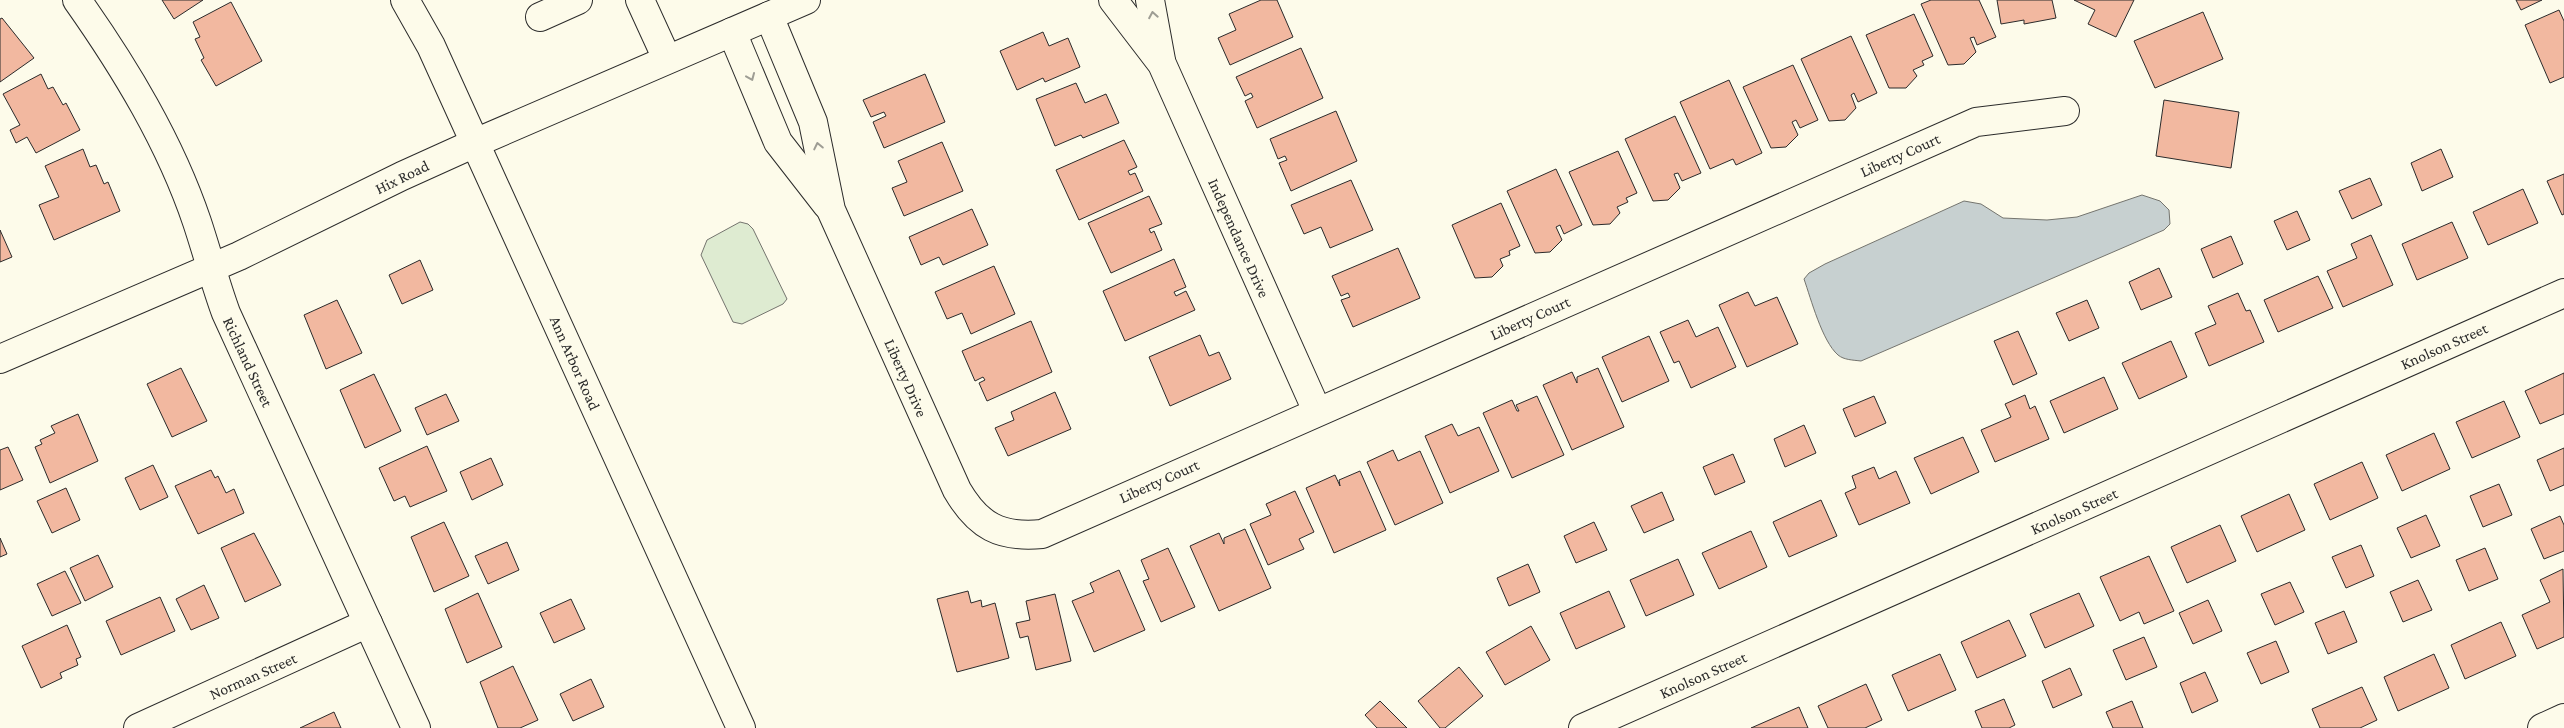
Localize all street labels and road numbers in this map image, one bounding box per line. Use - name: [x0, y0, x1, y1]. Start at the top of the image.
- street label: Liberty Court: [1858, 130, 1944, 181]
- street label: Hix Road: [372, 156, 432, 197]
- street label: Independance Drive: [1204, 176, 1273, 301]
- street label: Liberty Court: [1488, 293, 1574, 344]
- street label: Ann Arbor Road: [547, 313, 604, 413]
- street label: Richland Street: [220, 314, 277, 410]
- street label: Knolson Street: [2398, 319, 2491, 373]
- street label: Liberty Drive: [880, 336, 931, 420]
- street label: Liberty Court: [1117, 456, 1203, 507]
- street label: Knolson Street: [2028, 484, 2121, 538]
- street label: Knolson Street: [1657, 648, 1750, 702]
- street label: Norman Street: [207, 649, 300, 703]

